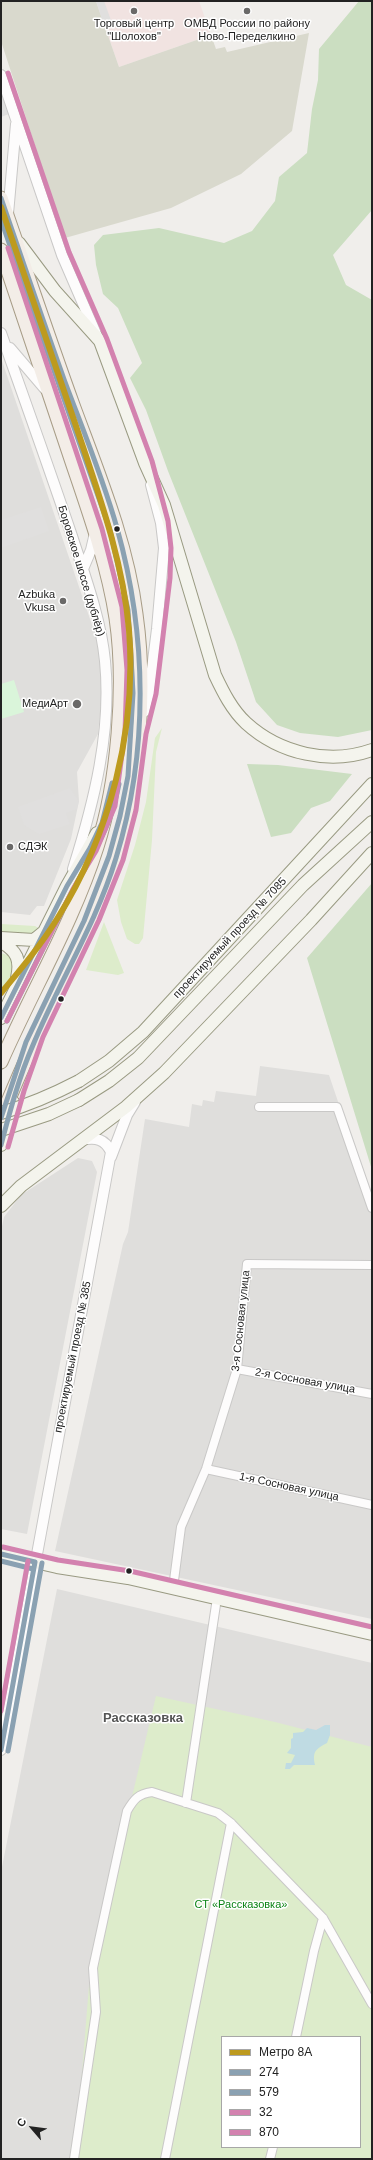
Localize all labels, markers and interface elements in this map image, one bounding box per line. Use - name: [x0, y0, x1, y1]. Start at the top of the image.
- marker: Торговый центр "Шолохов": [129, 6, 139, 16]
- marker: ОМВД России по району Ново-Переделкино: [242, 6, 252, 16]
- place label: Торговый центр "Шолохов": [94, 17, 174, 43]
- place label: ОМВД России по району Ново-Переделкино: [184, 17, 310, 43]
- street label: Боровское шоссе (дублёр): [55, 504, 107, 638]
- unlabelled marker: [112, 524, 122, 534]
- place label: Azbuka Vkusa: [18, 588, 55, 614]
- marker: Azbuka Vkusa: [58, 596, 68, 606]
- place label: МедиАрт: [22, 697, 68, 711]
- marker: МедиАрт: [71, 698, 83, 710]
- place label: СДЭК: [18, 840, 47, 854]
- marker: СДЭК: [5, 842, 15, 852]
- street label: проектируемый проезд № 7085: [171, 875, 289, 1001]
- unlabelled marker: [56, 994, 66, 1004]
- street label: 3-я Сосновая улица: [229, 1270, 253, 1372]
- street label: проектируемый проезд № 385: [52, 1280, 94, 1434]
- street label: 2-я Сосновая улица: [254, 1366, 356, 1396]
- street label: 1-я Сосновая улица: [238, 1470, 340, 1504]
- unlabelled marker: [124, 1566, 134, 1576]
- district label: Рассказовка: [103, 1710, 183, 1726]
- park label: СТ «Рассказовка»: [195, 1898, 287, 1912]
- legend: [221, 2036, 361, 2148]
- text: Метро 8А: [259, 2045, 312, 2059]
- text: 274: [259, 2065, 279, 2079]
- text: 579: [259, 2085, 279, 2099]
- text: 32: [259, 2105, 272, 2119]
- north arrow: [12, 2108, 52, 2148]
- text: С: [14, 2116, 29, 2129]
- text: 870: [259, 2125, 279, 2139]

